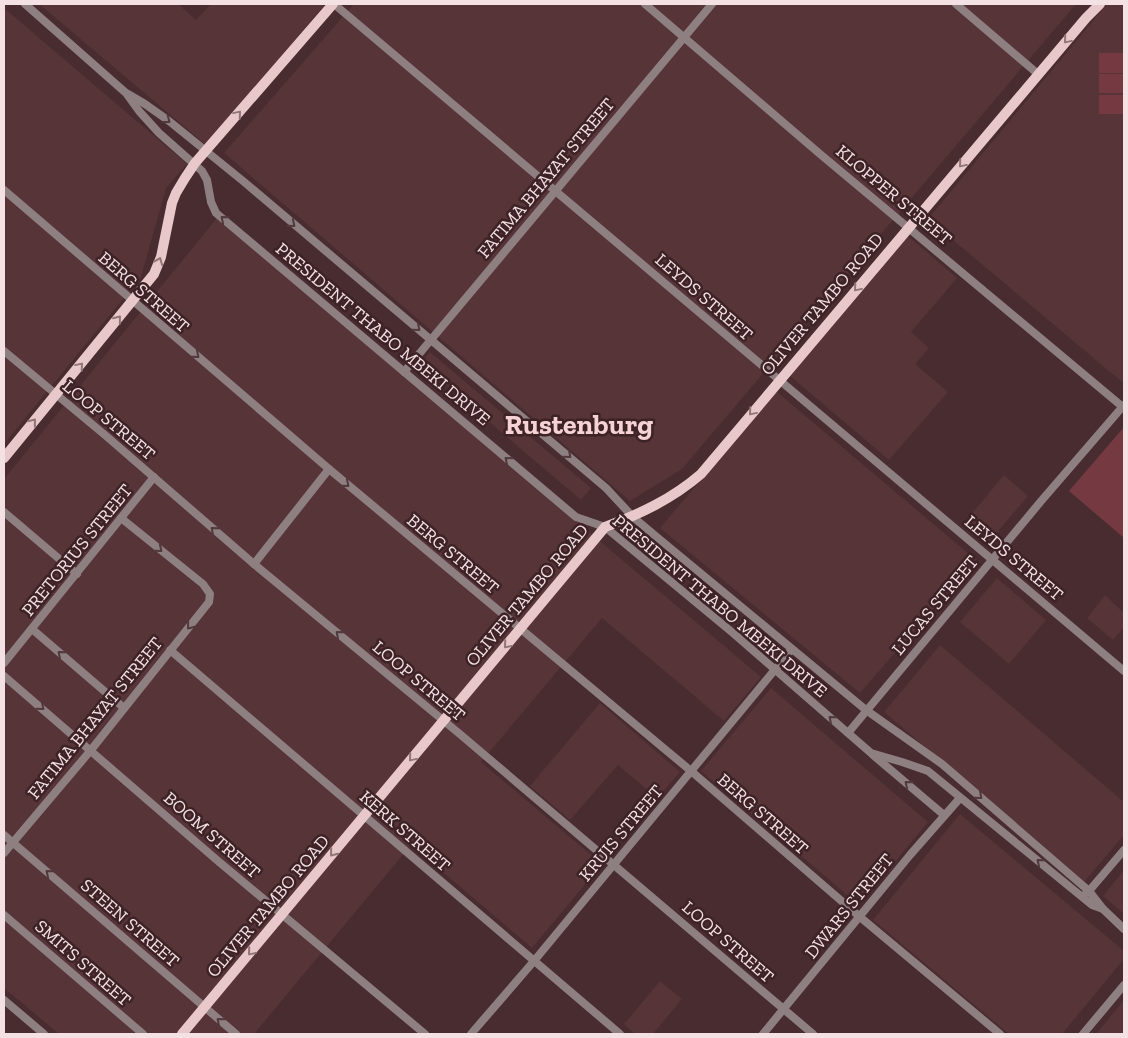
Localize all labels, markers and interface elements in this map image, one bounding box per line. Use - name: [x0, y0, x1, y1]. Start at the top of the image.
- one-way arrow: [1064, 34, 1073, 43]
- street label: FATIMA BHAYAT STREET: [473, 94, 619, 262]
- one-way arrow: [232, 111, 240, 120]
- one-way arrow: [161, 114, 170, 122]
- street label: KLOPPER STREET: [832, 140, 956, 250]
- one-way arrow: [958, 158, 967, 167]
- one-way arrow: [221, 217, 230, 225]
- one-way arrow: [286, 218, 295, 226]
- street label: OLIVER TAMBO ROAD: [756, 228, 888, 380]
- street label: PRESIDENT THABO MBEKI DRIVE: [271, 238, 495, 430]
- street label: BERG STREET: [94, 247, 194, 337]
- street label: LEYDS STREET: [651, 249, 757, 345]
- one-way arrow: [153, 257, 163, 266]
- one-way arrow: [853, 282, 862, 291]
- one-way arrow: [112, 316, 120, 325]
- one-way arrow: [411, 322, 420, 331]
- one-way arrow: [190, 350, 199, 358]
- one-way arrow: [74, 362, 83, 371]
- street label: LOOP STREET: [58, 375, 160, 465]
- one-way arrow: [749, 407, 758, 416]
- district label: Rustenburg: [505, 408, 653, 441]
- one-way arrow: [28, 419, 37, 428]
- one-way arrow: [562, 450, 571, 459]
- one-way arrow: [505, 457, 514, 466]
- one-way arrow: [341, 478, 350, 487]
- street label: PRETORIUS STREET: [17, 480, 137, 620]
- street label: BERG STREET: [403, 509, 503, 599]
- street label: PRESIDENT THABO MBEKI DRIVE: [608, 510, 832, 702]
- street label: LEYDS STREET: [960, 510, 1068, 606]
- street label: OLIVER TAMBO ROAD: [461, 519, 593, 671]
- one-way arrow: [211, 526, 220, 535]
- one-way arrow: [153, 543, 162, 551]
- street label: LUCAS STREET: [887, 551, 983, 659]
- one-way arrow: [187, 620, 195, 629]
- one-way arrow: [336, 631, 345, 640]
- street label: FATIMA BHAYAT STREET: [23, 633, 167, 803]
- street label: LOOP STREET: [368, 636, 470, 726]
- one-way arrow: [503, 640, 512, 649]
- one-way arrow: [58, 651, 67, 659]
- one-way arrow: [35, 702, 44, 710]
- one-way arrow: [829, 716, 838, 725]
- one-way arrow: [410, 752, 418, 761]
- street label: BERG STREET: [713, 769, 813, 859]
- street label: KRUIS STREET: [574, 780, 668, 886]
- one-way arrow: [905, 781, 914, 789]
- street label: KERK STREET: [355, 786, 455, 876]
- street label: BOOM STREET: [159, 787, 265, 883]
- one-way arrow: [973, 790, 982, 799]
- street label: OLIVER TAMBO ROAD: [202, 830, 334, 982]
- one-way arrow: [330, 847, 339, 856]
- street label: DWARS STREET: [800, 849, 898, 963]
- one-way arrow: [1037, 859, 1046, 868]
- one-way arrow: [45, 870, 54, 879]
- street label: STEEN STREET: [76, 874, 184, 972]
- street label: LOOP STREET: [678, 896, 778, 988]
- street label: SMITS STREET: [30, 915, 136, 1011]
- one-way arrow: [248, 947, 257, 956]
- one-way arrow: [217, 1018, 226, 1027]

